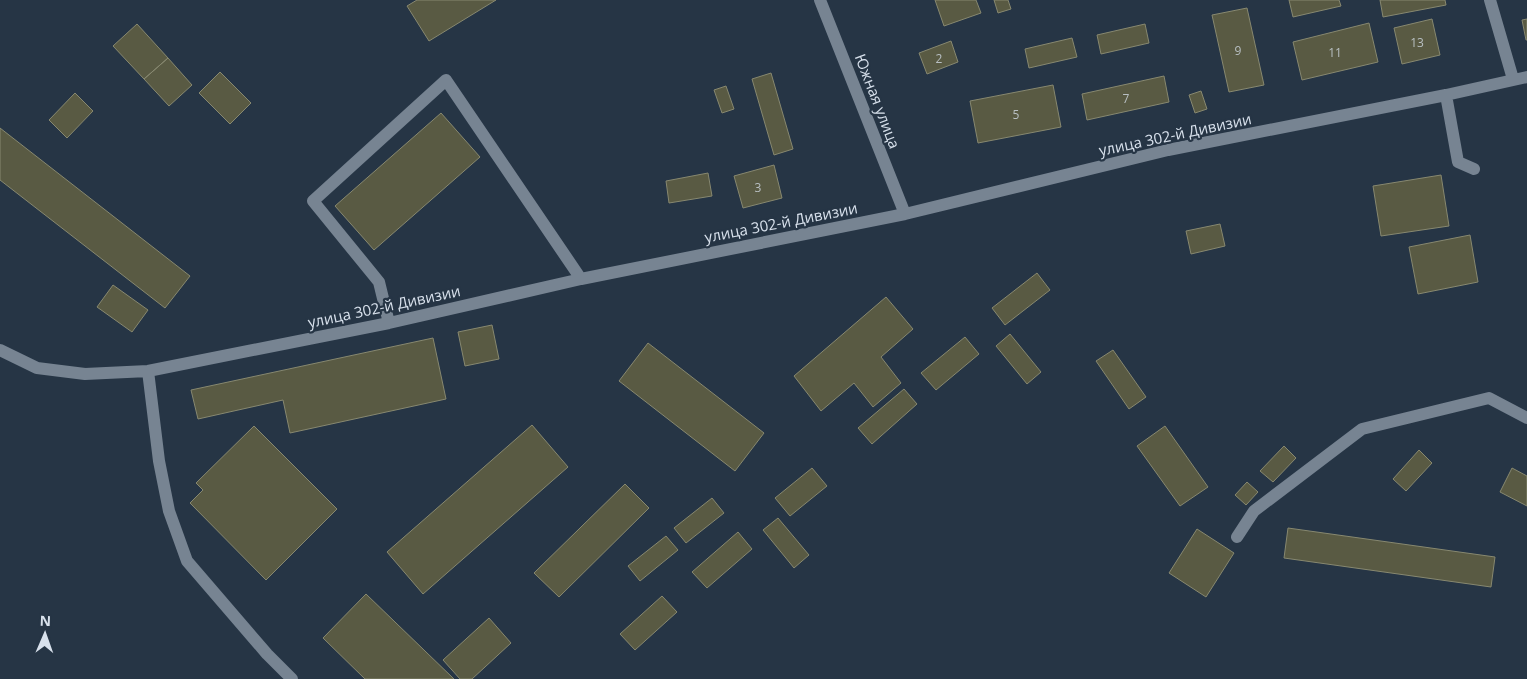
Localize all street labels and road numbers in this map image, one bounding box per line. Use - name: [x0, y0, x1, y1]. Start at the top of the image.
- street label: Южная улица: [851, 51, 905, 151]
- street label: улица 302-й Дивизии: [1097, 108, 1253, 160]
- street label: улица 302-й Дивизии: [703, 197, 859, 247]
- street label: улица 302-й Дивизии: [306, 280, 462, 332]

